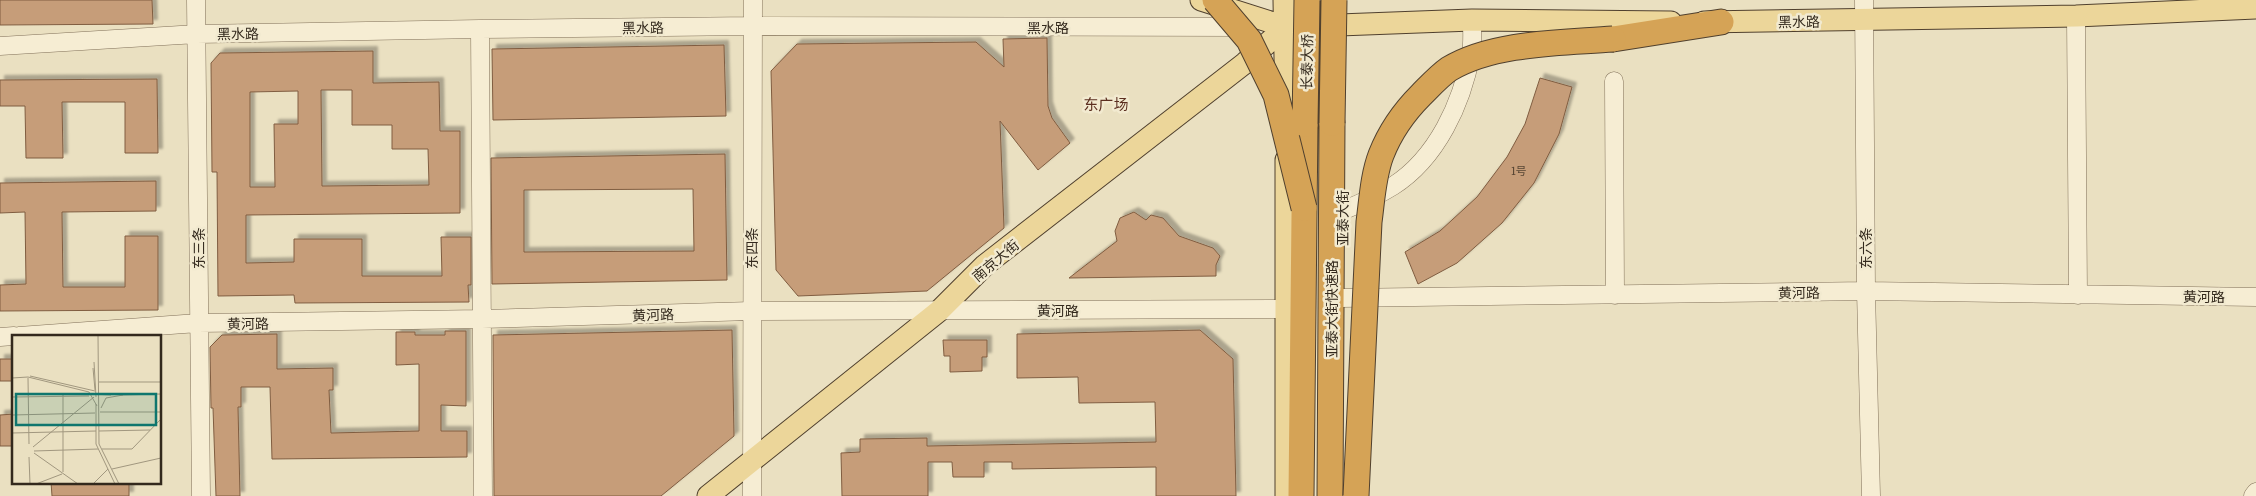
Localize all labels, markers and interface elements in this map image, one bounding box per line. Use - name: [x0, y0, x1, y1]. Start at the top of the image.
- street label: 黑水路: [1778, 11, 1820, 31]
- street label: 黑水路: [622, 17, 664, 37]
- street label: 黑水路: [1027, 17, 1069, 37]
- street label: 黑水路: [217, 23, 259, 43]
- street label: 长泰大桥: [1296, 34, 1316, 90]
- district label: 东广场: [1083, 92, 1129, 115]
- house number: 1号: [1511, 162, 1527, 178]
- street label: 亚泰大街: [1332, 190, 1352, 246]
- street label: 东三条: [188, 227, 208, 269]
- street label: 东四条: [741, 227, 761, 269]
- street label: 东六条: [1855, 227, 1875, 269]
- street label: 南京大街: [967, 234, 1023, 286]
- street label: 亚泰大街快速路: [1321, 260, 1341, 358]
- street label: 黄河路: [1778, 282, 1820, 302]
- street label: 黄河路: [2183, 286, 2225, 306]
- street label: 黄河路: [1037, 300, 1079, 320]
- street label: 黄河路: [632, 303, 674, 325]
- street label: 黄河路: [227, 313, 269, 333]
- inset map: [12, 335, 161, 484]

